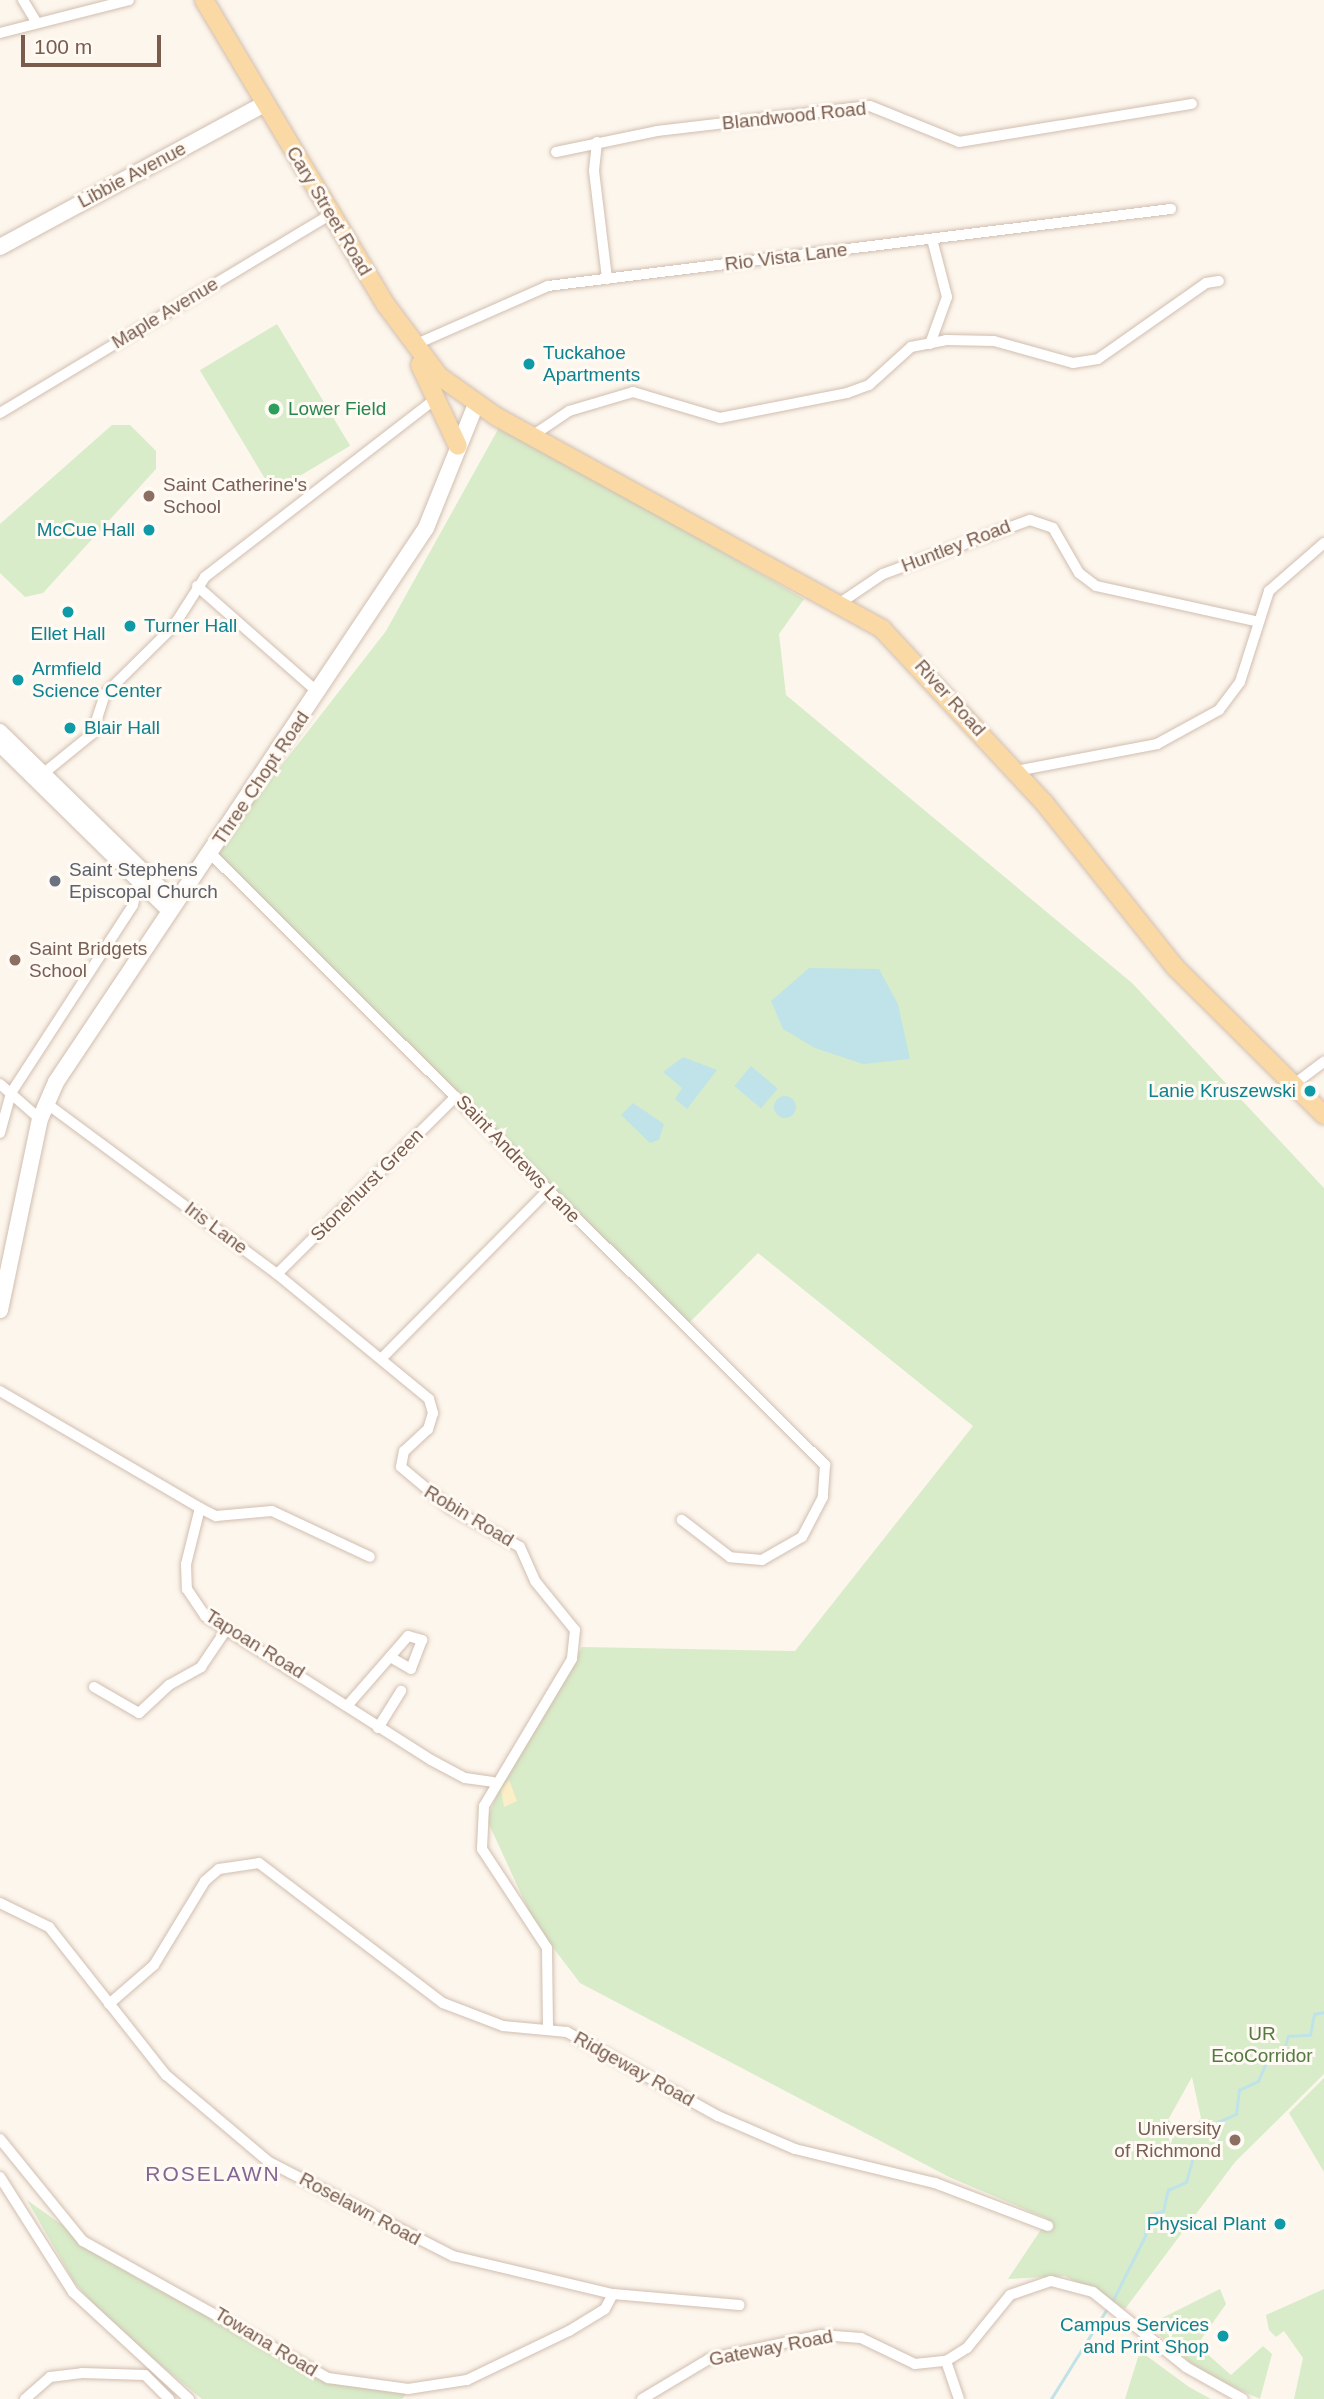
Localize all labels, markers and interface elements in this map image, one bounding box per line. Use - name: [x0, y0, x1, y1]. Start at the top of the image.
- scale bar: [24, 21, 164, 65]
- text: 100 m: [34, 35, 92, 58]
- street label: Blandwood Road: [721, 97, 867, 135]
- street label: Libbie Avenue: [74, 137, 190, 213]
- street label: Cary Street Road: [281, 142, 377, 280]
- street label: Rio Vista Lane: [723, 238, 849, 276]
- street label: Maple Avenue: [107, 272, 223, 354]
- place label: Tuckahoe Apartments: [543, 342, 640, 386]
- marker: Tuckahoe Apartments: [521, 356, 537, 372]
- place label: Lower Field: [288, 398, 386, 420]
- marker: Lower Field: [266, 401, 282, 417]
- place label: Saint Catherine's School: [163, 474, 307, 518]
- marker: Saint Catherine's School: [141, 488, 157, 504]
- street label: Huntley Road: [898, 515, 1014, 577]
- place label: McCue Hall: [37, 519, 135, 541]
- marker: McCue Hall: [141, 522, 157, 538]
- marker: Ellet Hall: [60, 604, 76, 620]
- place label: Turner Hall: [144, 615, 237, 637]
- marker: Turner Hall: [122, 618, 138, 634]
- place label: Ellet Hall: [31, 623, 105, 645]
- street label: River Road: [910, 655, 990, 741]
- place label: Armfield Science Center: [32, 658, 162, 702]
- marker: Armfield Science Center: [10, 672, 26, 688]
- street label: Three Chopt Road: [208, 707, 314, 849]
- place label: Blair Hall: [84, 717, 160, 739]
- marker: Blair Hall: [62, 720, 78, 736]
- place label: Saint Stephens Episcopal Church: [69, 859, 218, 903]
- marker: Saint Stephens Episcopal Church: [47, 873, 63, 889]
- place label: Saint Bridgets School: [29, 938, 147, 982]
- marker: Saint Bridgets School: [7, 952, 23, 968]
- place label: Lanie Kruszewski: [1148, 1080, 1296, 1102]
- marker: Lanie Kruszewski: [1302, 1083, 1318, 1099]
- street label: Saint Andrews Lane: [451, 1090, 585, 1228]
- street label: Stonehurst Green: [306, 1124, 428, 1246]
- street label: Iris Lane: [180, 1197, 252, 1259]
- street label: Robin Road: [420, 1480, 518, 1552]
- street label: Tapoan Road: [201, 1604, 309, 1684]
- park label: UR EcoCorridor: [1211, 2023, 1313, 2067]
- street label: Ridgeway Road: [570, 2027, 698, 2111]
- place label: University of Richmond: [1114, 2118, 1221, 2162]
- marker: University of Richmond: [1227, 2132, 1243, 2148]
- district label: ROSELAWN: [146, 2161, 280, 2187]
- street label: Roselawn Road: [295, 2167, 425, 2251]
- place label: Physical Plant: [1147, 2213, 1266, 2235]
- marker: Physical Plant: [1272, 2216, 1288, 2232]
- street label: Towana Road: [210, 2302, 322, 2382]
- place label: Campus Services and Print Shop: [1060, 2314, 1209, 2358]
- street label: Gateway Road: [707, 2325, 835, 2371]
- marker: Campus Services and Print Shop: [1215, 2328, 1231, 2344]

